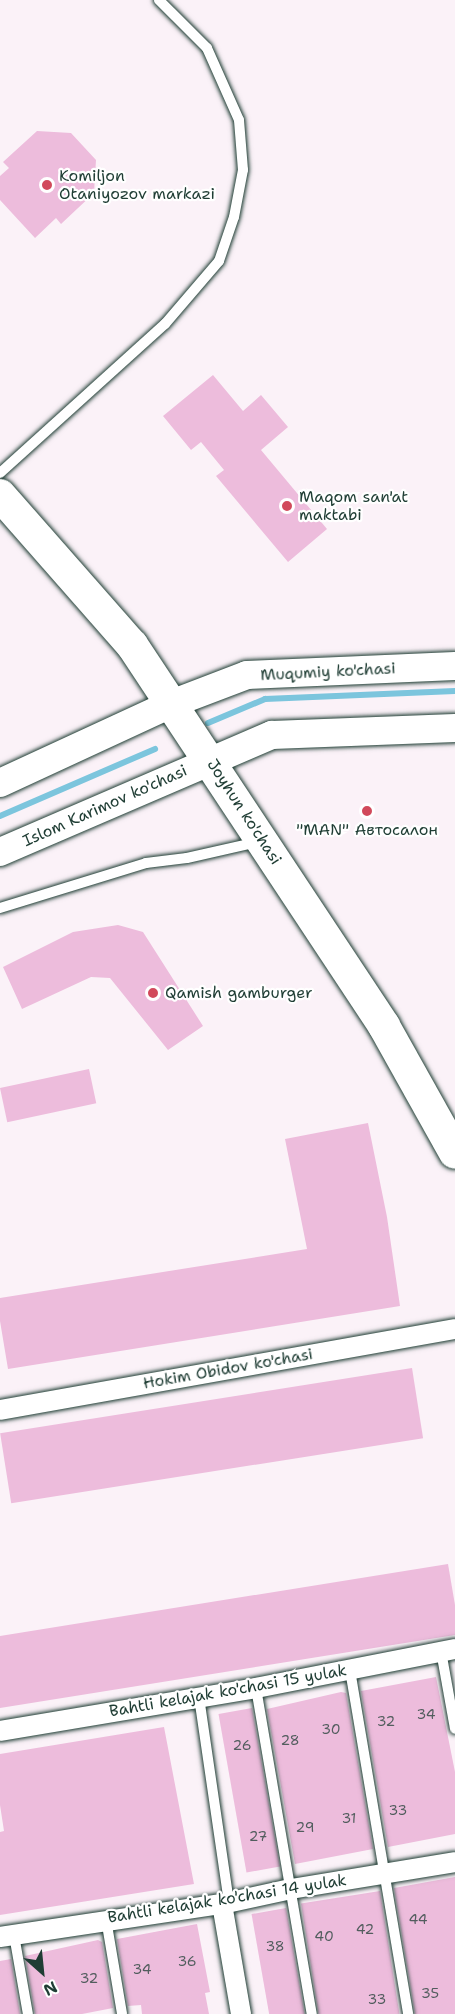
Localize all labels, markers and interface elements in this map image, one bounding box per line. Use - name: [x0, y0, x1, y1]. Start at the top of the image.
- place label: Komiljon Otaniyozov markazi: [59, 166, 215, 204]
- marker: Komiljon Otaniyozov markazi: [40, 178, 54, 192]
- place label: Maqom san'at maktabi: [299, 487, 408, 525]
- marker: Maqom san'at maktabi: [280, 499, 294, 513]
- street label: Muqumiy ko'chasi: [260, 659, 396, 685]
- street label: Joyhun ko'chasi: [203, 756, 285, 868]
- street label: Islom Karimov ko'chasi: [20, 761, 190, 851]
- marker: "MAN" Автосалон: [360, 804, 374, 818]
- place label: "MAN" Автосалон: [296, 820, 438, 840]
- place label: Qamish gamburger: [165, 983, 313, 1003]
- marker: Qamish gamburger: [146, 986, 160, 1000]
- street label: Hokim Obidov ko'chasi: [142, 1345, 314, 1393]
- street label: Bahtli kelajak ko'chasi 15 yulak: [108, 1661, 348, 1721]
- house number: 34: [416, 1706, 436, 1722]
- house number: 32: [377, 1713, 395, 1729]
- house number: 30: [321, 1721, 341, 1737]
- house number: 28: [280, 1732, 300, 1748]
- house number: 26: [233, 1737, 251, 1753]
- house number: 33: [389, 1802, 407, 1818]
- house number: 31: [342, 1810, 356, 1826]
- house number: 29: [296, 1819, 314, 1835]
- house number: 27: [249, 1828, 267, 1844]
- street label: Bahtli kelajak ko'chasi 14 yulak: [106, 1871, 348, 1927]
- house number: 44: [408, 1911, 428, 1927]
- house number: 42: [356, 1921, 374, 1937]
- house number: 40: [314, 1928, 334, 1944]
- house number: 38: [265, 1938, 285, 1954]
- north arrow: [12, 1942, 72, 2002]
- house number: 36: [177, 1953, 197, 1969]
- house number: 34: [132, 1961, 152, 1977]
- house number: 32: [80, 1970, 98, 1986]
- text: N: [40, 1976, 61, 2001]
- house number: 35: [421, 1985, 439, 2001]
- house number: 33: [368, 1991, 386, 2007]

